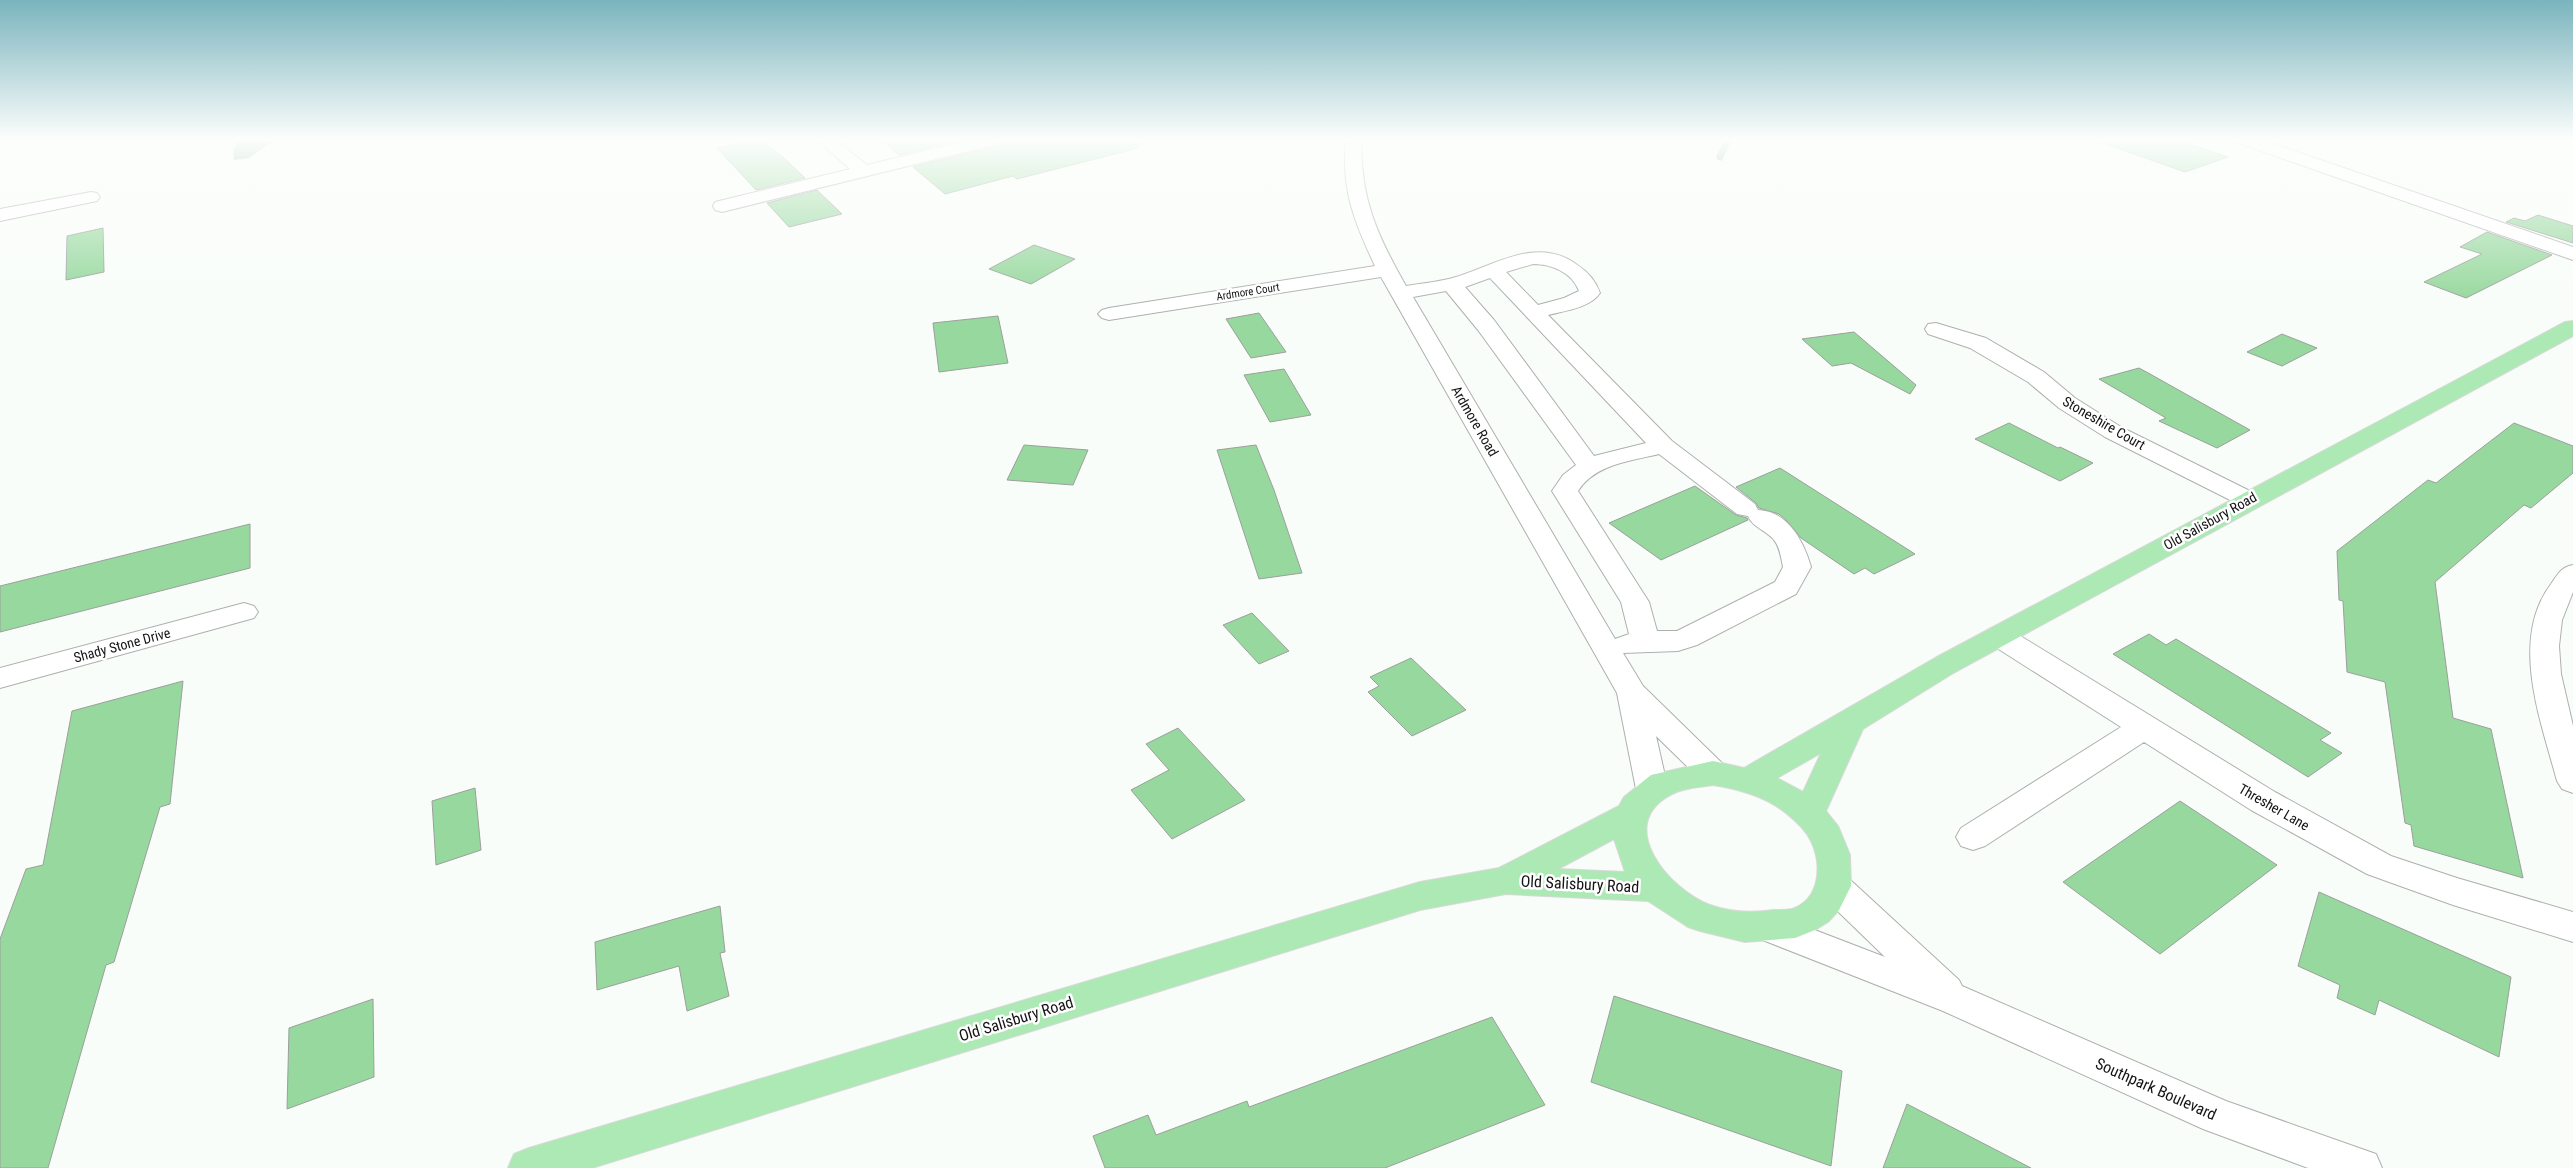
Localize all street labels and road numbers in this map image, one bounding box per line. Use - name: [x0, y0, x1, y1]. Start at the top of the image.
- street label: Ardmore Court: [1216, 281, 1280, 303]
- street label: Ardmore Road: [1448, 383, 1502, 459]
- street label: Stoneshire Court: [2060, 393, 2148, 453]
- street label: Old Salisbury Road: [2161, 489, 2259, 553]
- street label: Shady Stone Drive: [72, 624, 173, 666]
- street label: Thresher Lane: [2236, 780, 2312, 834]
- street label: Old Salisbury Road: [1520, 871, 1640, 897]
- street label: Old Salisbury Road: [957, 993, 1075, 1045]
- street label: Southpark Boulevard: [2093, 1054, 2219, 1124]

